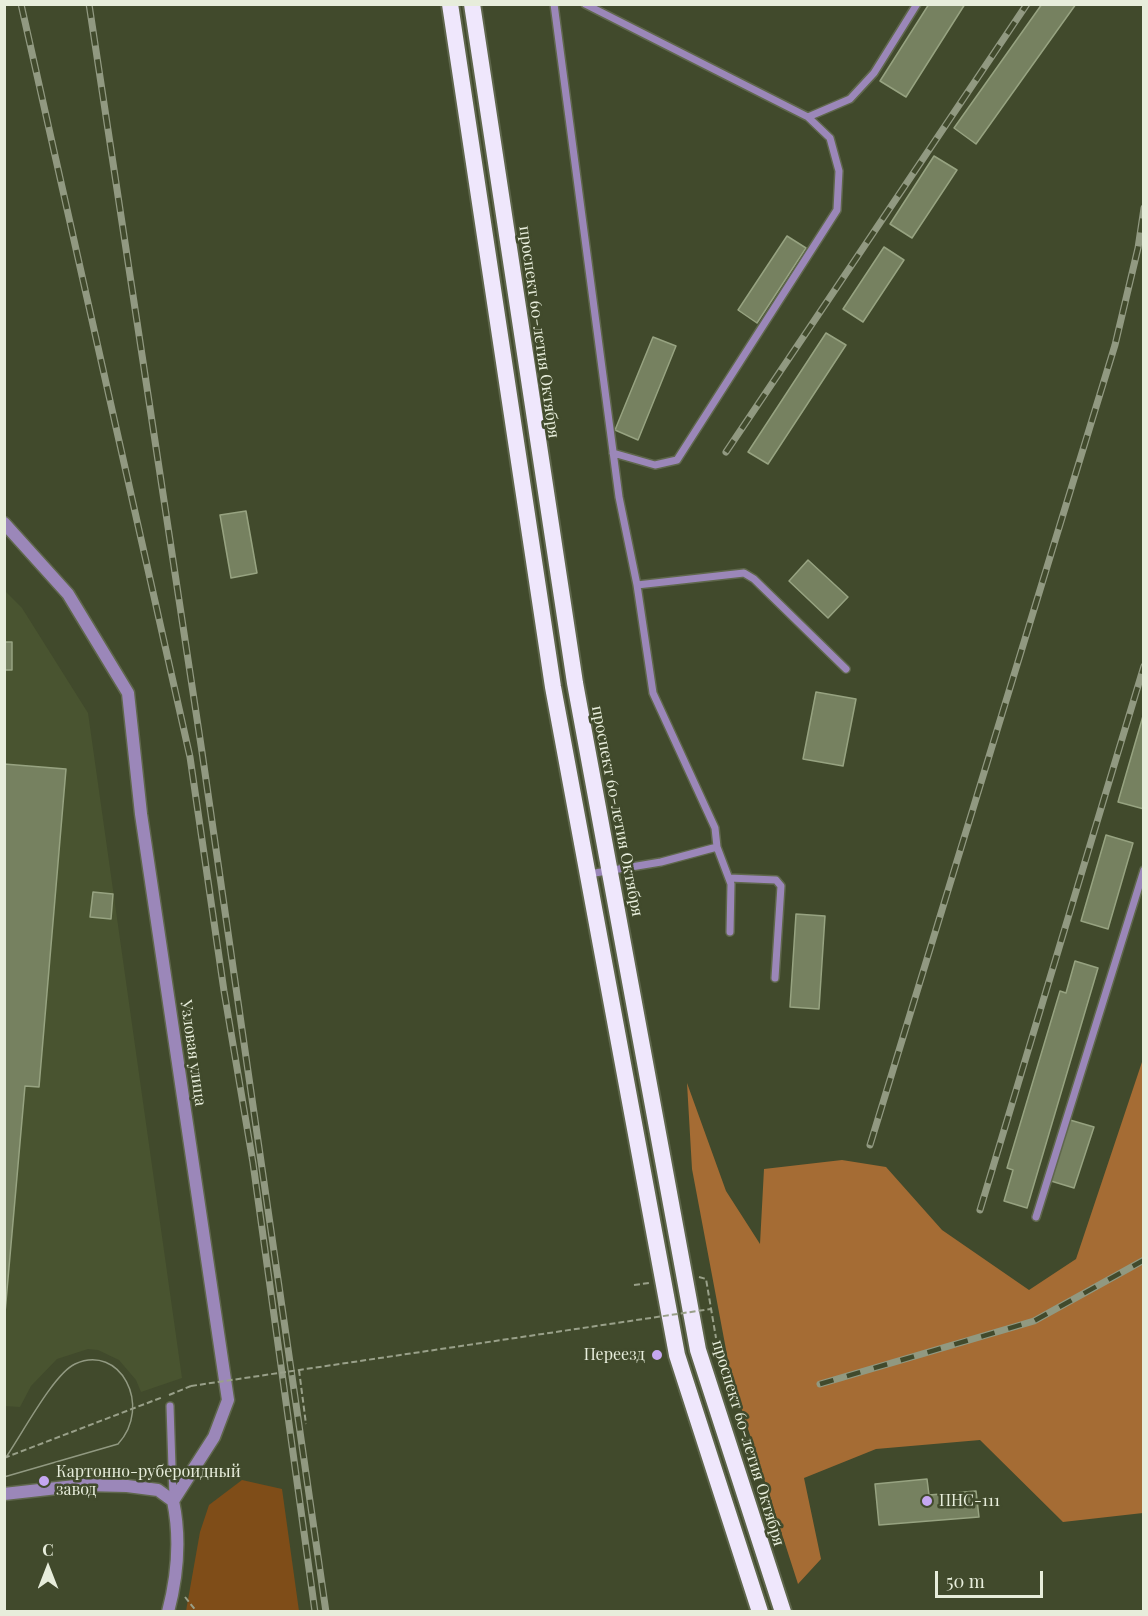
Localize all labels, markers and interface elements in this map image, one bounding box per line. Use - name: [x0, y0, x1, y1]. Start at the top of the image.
- street label: проспект 60-летия Октября: [515, 224, 563, 440]
- street label: проспект 60-летия Октября: [587, 704, 647, 918]
- street label: Узловая улица: [176, 999, 210, 1107]
- street label: проспект 60-летия Октября: [707, 1338, 789, 1548]
- place label: Переезд: [584, 1345, 645, 1365]
- marker: Переезд: [650, 1348, 664, 1362]
- place label: Картонно-рубероидный завод: [56, 1462, 241, 1500]
- marker: Картонно-рубероидный завод: [37, 1474, 51, 1488]
- place label: ПНС-111: [939, 1491, 1000, 1511]
- marker: ПНС-111: [920, 1494, 934, 1508]
- north arrow: [18, 1538, 78, 1598]
- text: С: [42, 1539, 54, 1560]
- scale bar: [938, 1559, 1046, 1597]
- text: 50 m: [946, 1569, 985, 1593]

